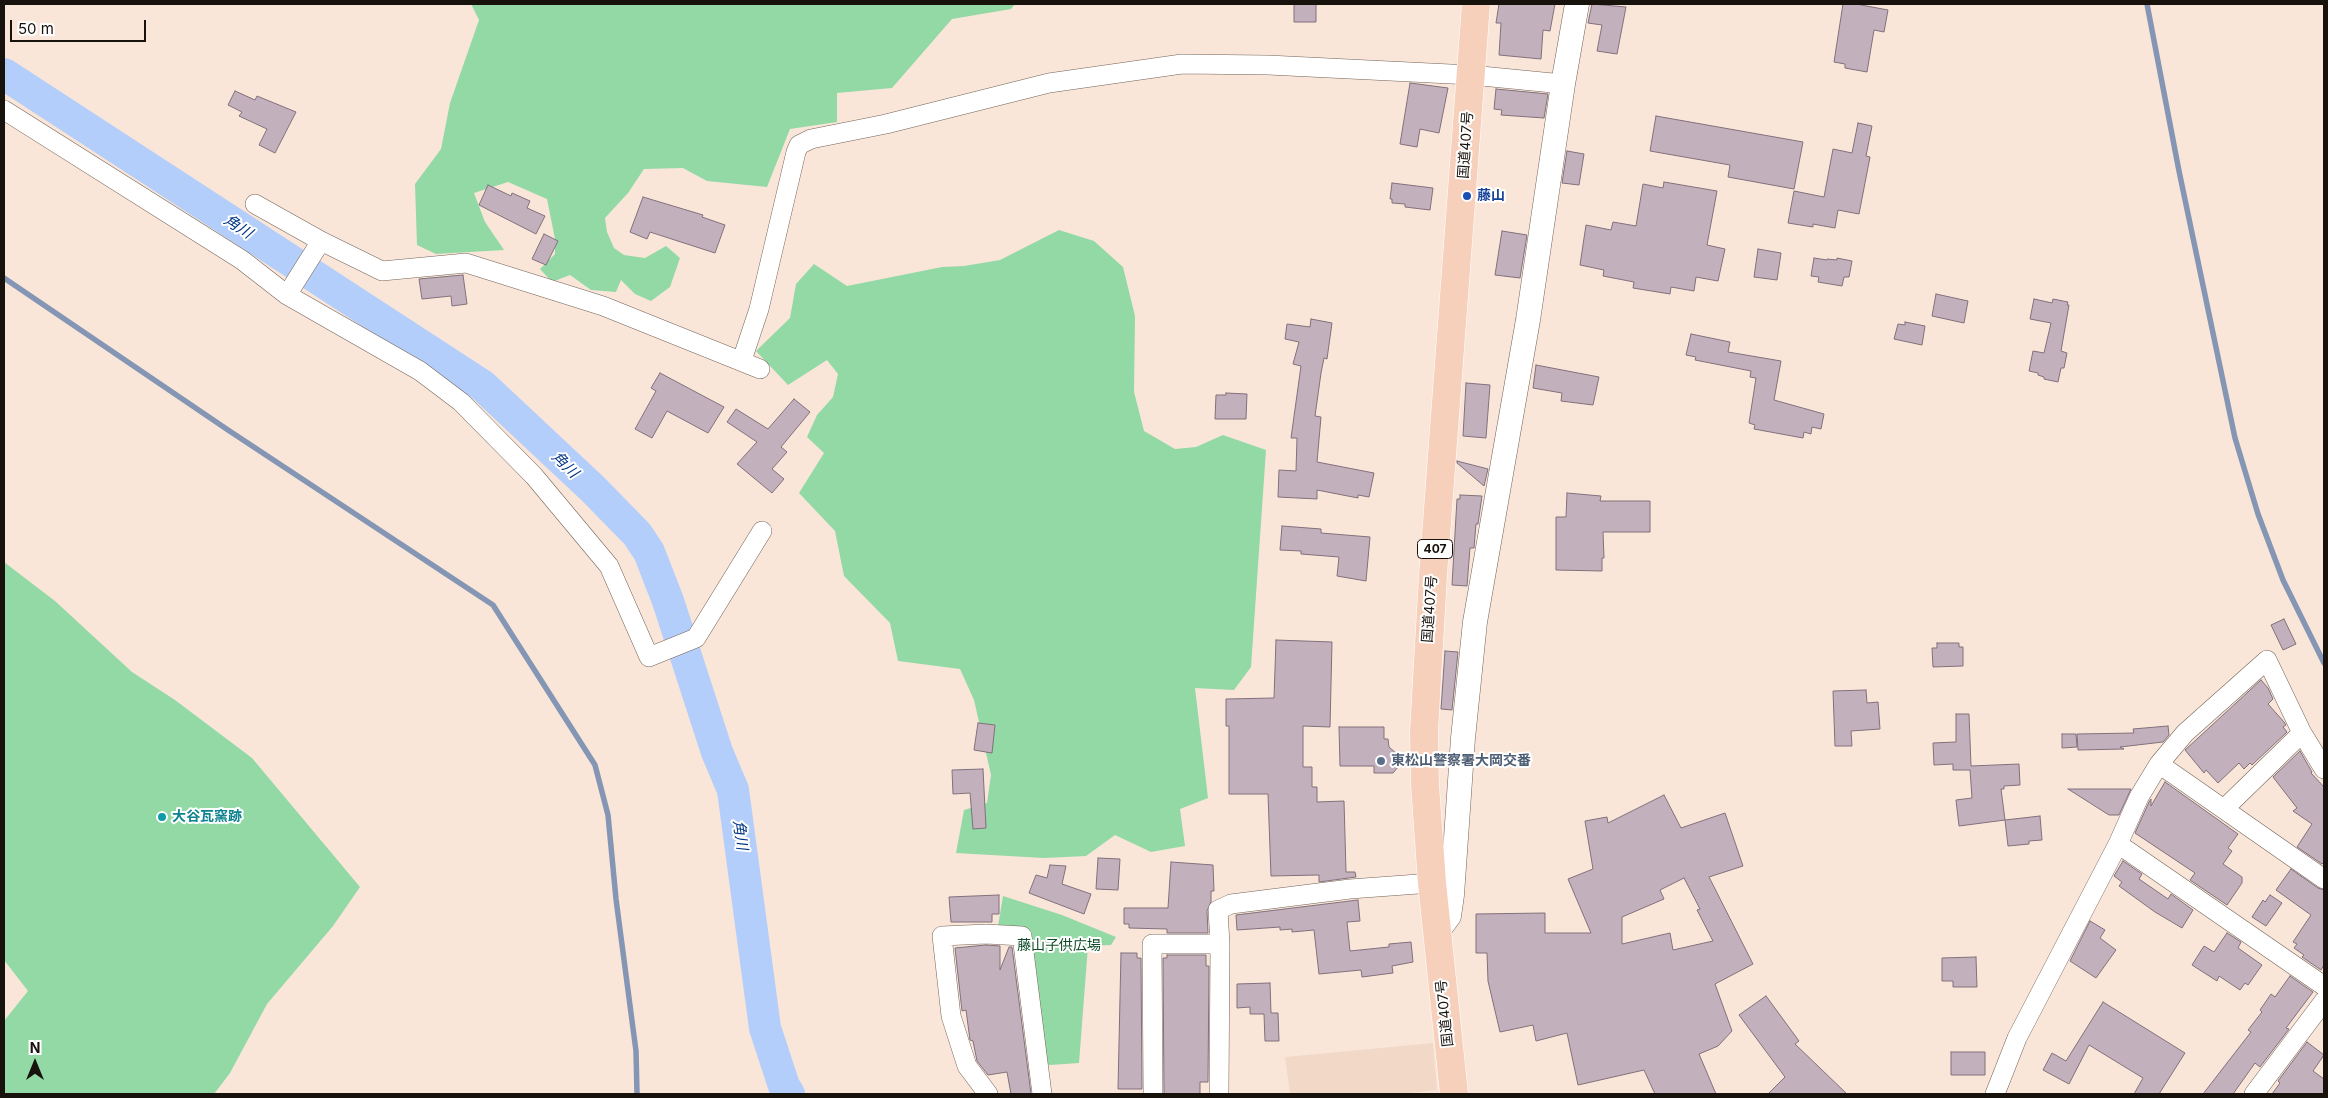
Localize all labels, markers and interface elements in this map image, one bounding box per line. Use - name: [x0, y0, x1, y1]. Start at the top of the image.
- scale bar: [12, 10, 149, 42]
- text: 50 m: [18, 19, 54, 38]
- street label: 国道407号: [1455, 111, 1477, 179]
- place label: 藤山: [1477, 188, 1505, 204]
- marker: 藤山: [1461, 190, 1473, 202]
- water label: 角川: [221, 211, 255, 243]
- water label: 角川: [548, 448, 582, 482]
- road number: 407: [1418, 540, 1452, 558]
- street label: 国道407号: [1419, 575, 1441, 643]
- place label: 東松山警察署大岡交番: [1391, 753, 1531, 769]
- marker: 東松山警察署大岡交番: [1375, 755, 1387, 767]
- place label: 大谷瓦窯跡: [172, 809, 242, 825]
- marker: 大谷瓦窯跡: [156, 811, 168, 823]
- water label: 角川: [729, 819, 751, 851]
- park label: 藤山子供広場: [1017, 938, 1101, 954]
- street label: 国道407号: [1433, 979, 1457, 1047]
- north arrow: [10, 1038, 60, 1088]
- text: N: [30, 1039, 40, 1056]

